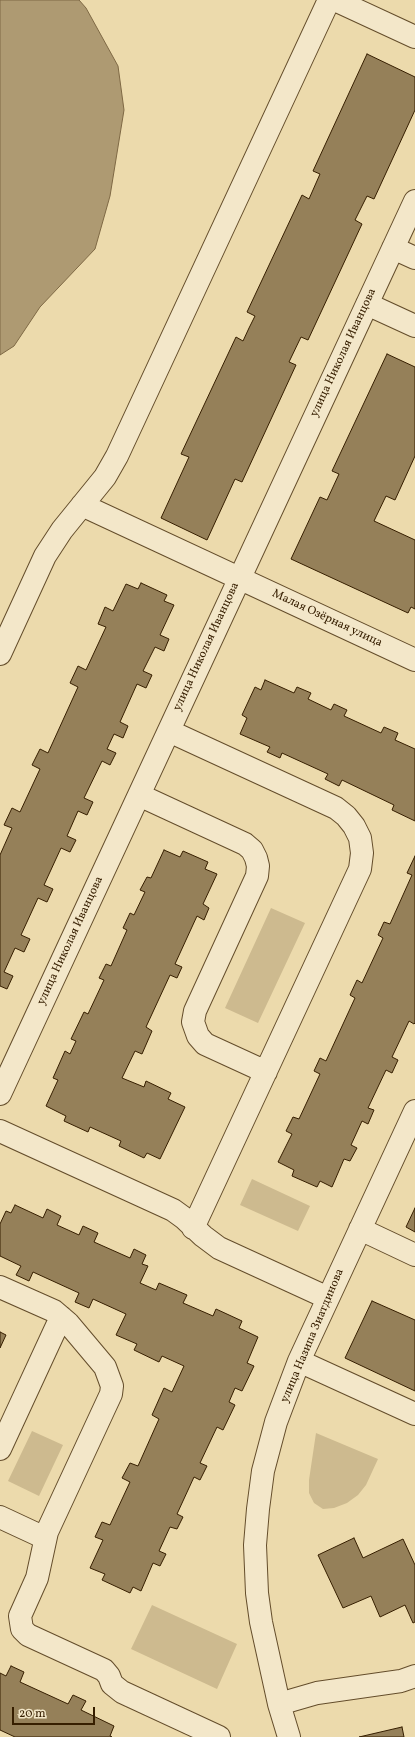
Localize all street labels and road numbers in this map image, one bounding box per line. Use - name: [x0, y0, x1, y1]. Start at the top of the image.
- street label: улица Николая Иванцова: [308, 286, 380, 420]
- street label: улица Николая Иванцова: [171, 580, 243, 714]
- street label: Малая Озёрная улица: [269, 587, 385, 651]
- street label: улица Николая Иванцова: [35, 874, 107, 1008]
- street label: улица Назипа Зиатдинова: [278, 1267, 348, 1405]

